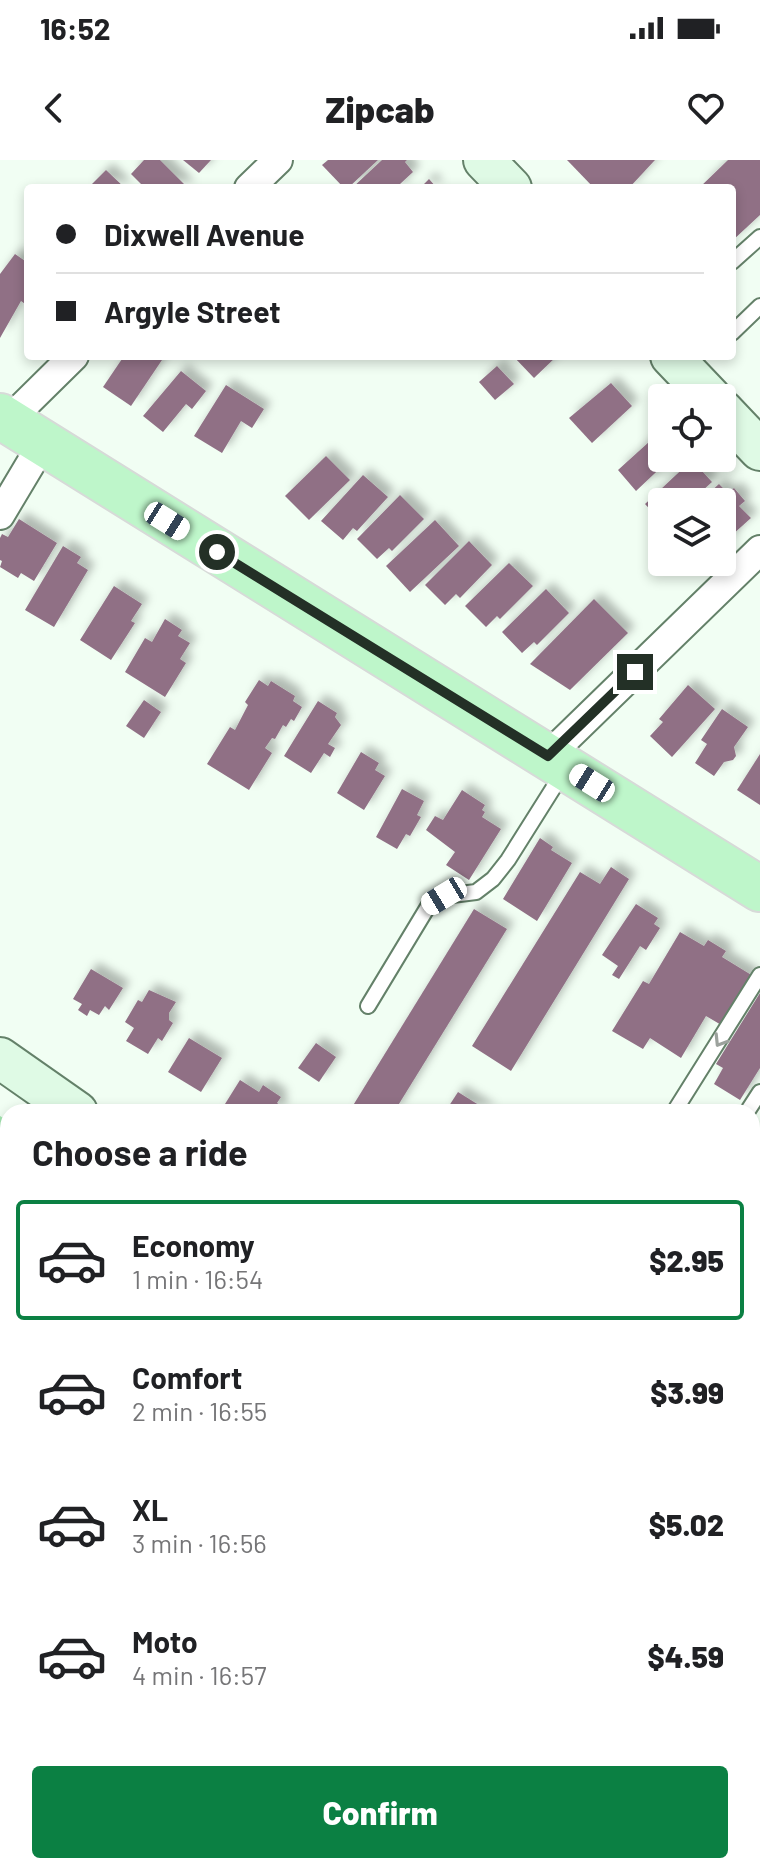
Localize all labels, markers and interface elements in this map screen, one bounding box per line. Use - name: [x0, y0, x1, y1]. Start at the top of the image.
- text: 16:52: [40, 10, 111, 46]
- icon: back: [32, 86, 76, 130]
- icon: heart: [684, 86, 728, 130]
- text: Zipcab: [325, 87, 435, 130]
- text: Dixwell Avenue: [104, 216, 305, 252]
- text: Argyle Street: [104, 293, 281, 329]
- map controls: [648, 384, 736, 576]
- button: locate: [648, 384, 736, 472]
- button: layers: [648, 488, 736, 576]
- car: [140, 498, 194, 544]
- route start: [199, 534, 235, 570]
- route end: [617, 654, 653, 690]
- car: [565, 760, 619, 806]
- car: [417, 873, 471, 919]
- one-way arrow: [714, 1033, 729, 1047]
- text: Choose a ride: [32, 1130, 248, 1173]
- icon: car: [36, 1224, 108, 1296]
- text: Economy: [132, 1227, 255, 1263]
- text: $2.95: [649, 1242, 724, 1278]
- text: 1 min · 16:54: [132, 1263, 263, 1294]
- icon: car: [36, 1356, 108, 1428]
- text: Comfort: [132, 1359, 242, 1395]
- text: $3.99: [650, 1374, 724, 1410]
- text: 2 min · 16:55: [132, 1395, 267, 1426]
- icon: car: [36, 1488, 108, 1560]
- text: XL: [132, 1491, 168, 1527]
- text: $5.02: [649, 1506, 724, 1542]
- text: 3 min · 16:56: [132, 1527, 267, 1558]
- icon: car: [36, 1620, 108, 1692]
- text: Moto: [132, 1623, 198, 1659]
- text: $4.59: [648, 1638, 724, 1674]
- text: 4 min · 16:57: [132, 1659, 267, 1690]
- button: Confirm: [32, 1766, 728, 1858]

